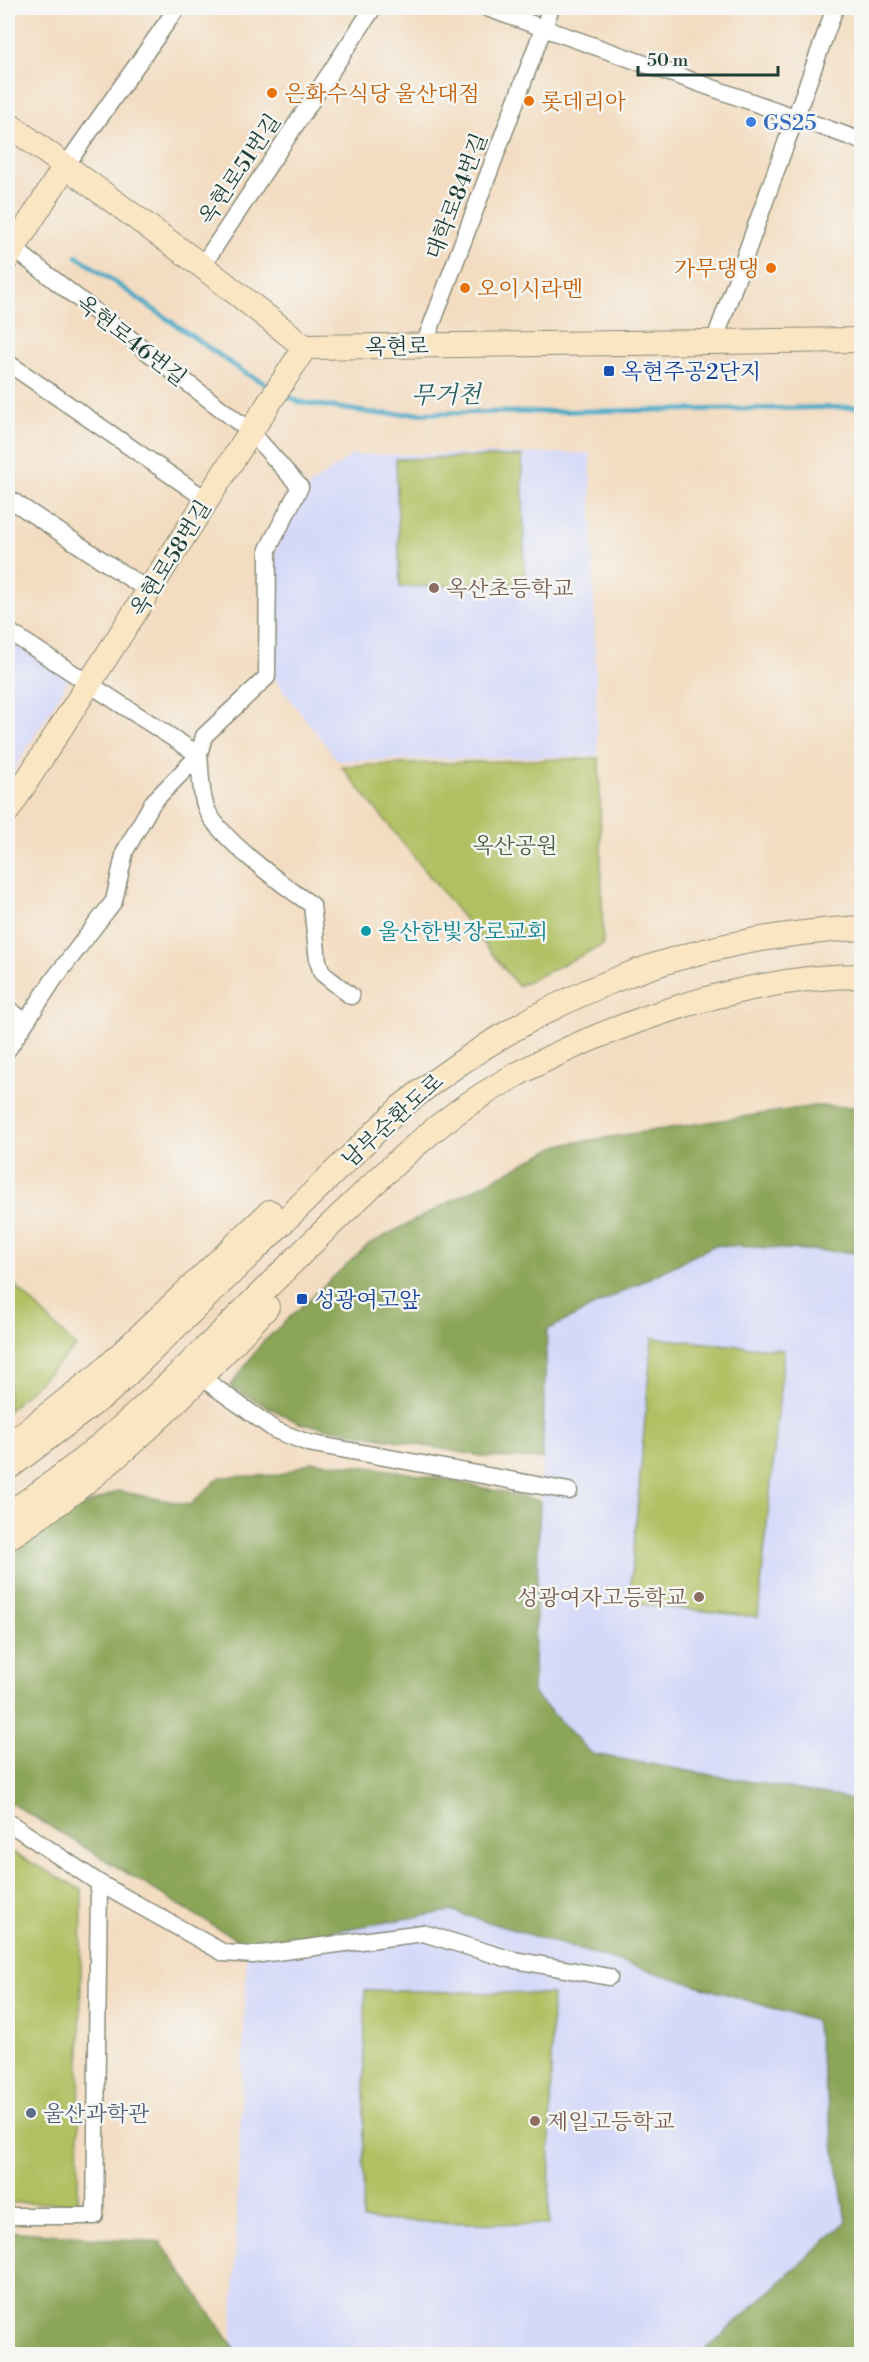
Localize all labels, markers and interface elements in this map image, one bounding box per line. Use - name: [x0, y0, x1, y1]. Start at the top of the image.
- scale bar: [638, 39, 778, 77]
- text: 50 m: [647, 49, 689, 72]
- place label: 은화수식당 울산대점: [284, 81, 480, 108]
- marker: 은화수식당 울산대점: [265, 86, 279, 100]
- place label: 롯데리아: [541, 89, 627, 116]
- marker: 롯데리아: [522, 94, 536, 108]
- street label: 옥현로51번길: [193, 109, 287, 230]
- place label: GS25: [763, 110, 817, 137]
- marker: GS25: [744, 115, 758, 129]
- street label: 대학로84번길: [421, 130, 494, 264]
- place label: 가무댕댕: [674, 256, 759, 283]
- marker: 가무댕댕: [764, 261, 778, 275]
- place label: 오이시라멘: [477, 276, 583, 303]
- marker: 오이시라멘: [458, 281, 472, 295]
- street label: 옥현로46번길: [70, 290, 192, 393]
- street label: 옥현로: [365, 333, 429, 362]
- place label: 옥현주공2단지: [621, 359, 761, 386]
- marker: 옥현주공2단지: [602, 364, 616, 378]
- water label: 무거천: [411, 380, 483, 412]
- street label: 옥현로58번길: [125, 496, 218, 622]
- place label: 옥산초등학교: [446, 576, 574, 603]
- marker: 옥산초등학교: [427, 581, 441, 595]
- park label: 옥산공원: [472, 833, 558, 860]
- place label: 울산한빛장로교회: [378, 919, 548, 946]
- marker: 울산한빛장로교회: [359, 924, 373, 938]
- street label: 남부순환도로: [337, 1068, 449, 1174]
- place label: 성광여고앞: [314, 1287, 421, 1314]
- marker: 성광여고앞: [295, 1292, 309, 1306]
- place label: 성광여자고등학교: [517, 1585, 687, 1612]
- marker: 성광여자고등학교: [692, 1590, 706, 1604]
- place label: 울산과학관: [43, 2101, 150, 2128]
- marker: 울산과학관: [24, 2106, 38, 2120]
- place label: 제일고등학교: [547, 2109, 675, 2136]
- marker: 제일고등학교: [528, 2114, 542, 2128]

